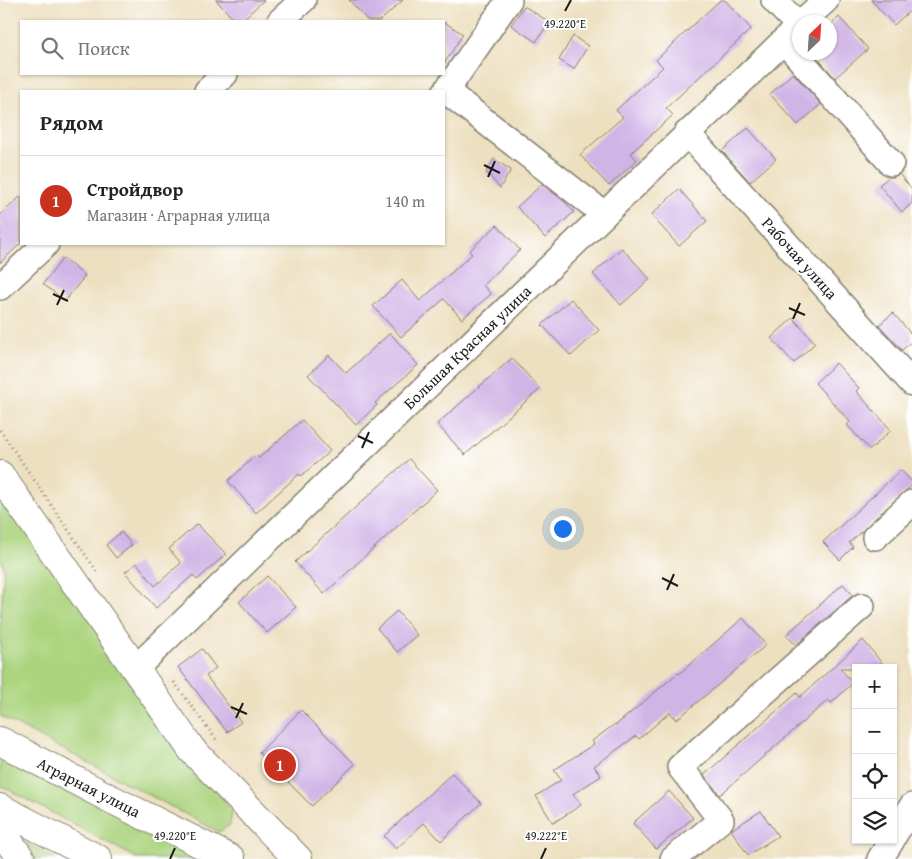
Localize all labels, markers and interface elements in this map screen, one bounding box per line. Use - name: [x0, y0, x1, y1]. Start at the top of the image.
- text: 49.220°E: [544, 15, 586, 32]
- north arrow: [792, 15, 837, 60]
- search box: [20, 20, 445, 75]
- icon: search: [38, 34, 66, 62]
- text: Поиск: [78, 34, 130, 62]
- text: Рядом: [40, 107, 103, 138]
- text: Стройдвор: [87, 175, 183, 203]
- text: 1: [52, 189, 60, 213]
- text: 140 m: [385, 189, 425, 213]
- text: Магазин · Аграрная улица: [87, 203, 270, 227]
- street label: Рабочая улица: [756, 211, 844, 305]
- street label: Большая Красная улица: [398, 279, 537, 415]
- your location: [550, 516, 576, 542]
- map controls: [852, 664, 897, 844]
- button: +: [852, 664, 897, 709]
- button: −: [852, 709, 897, 754]
- pin: 1: [264, 746, 296, 784]
- street label: Аграрная улица: [33, 751, 145, 824]
- button: locate: [852, 754, 897, 799]
- button: layers: [852, 799, 897, 844]
- text: 49.220°E: [154, 827, 196, 844]
- text: 49.222°E: [525, 827, 567, 844]

